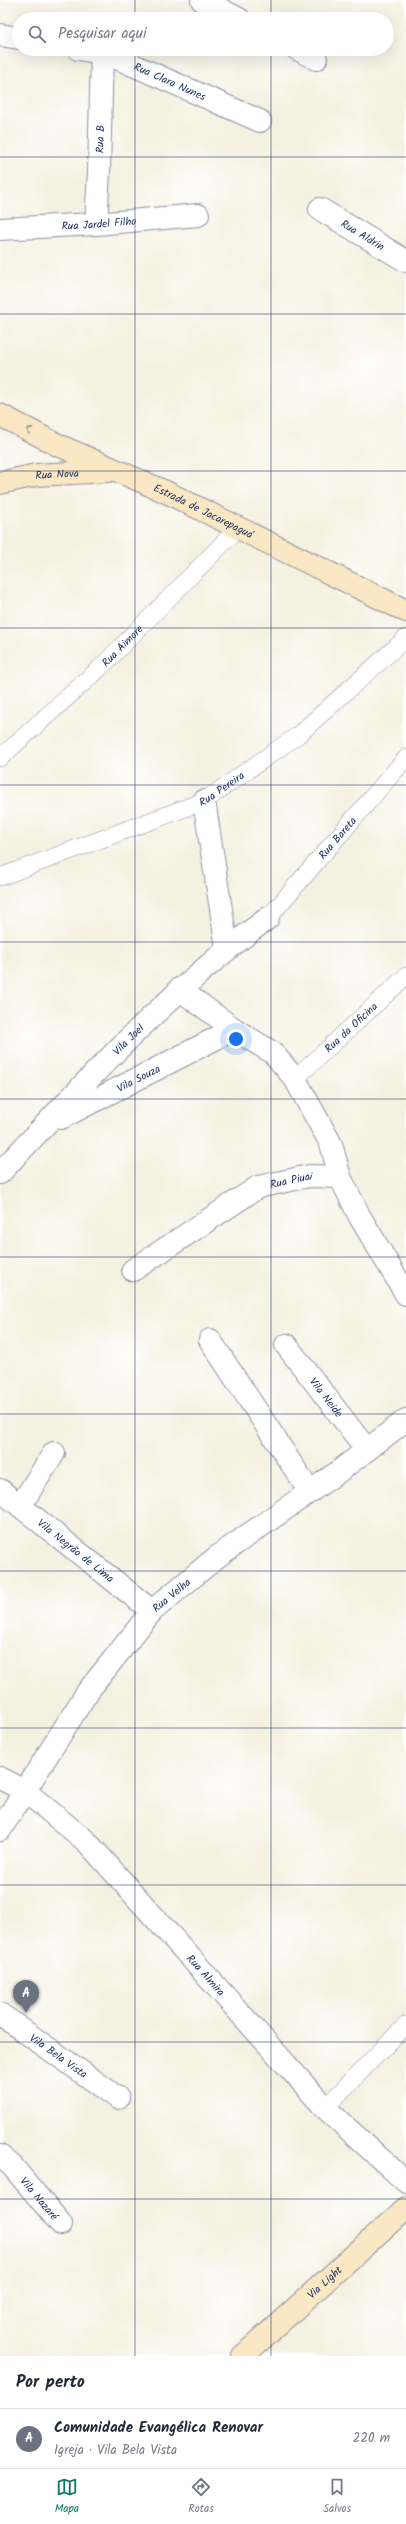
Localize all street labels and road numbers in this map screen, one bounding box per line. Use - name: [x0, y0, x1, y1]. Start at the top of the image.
- street label: Rua Clara Nunes: [131, 58, 209, 106]
- street label: Rua B: [91, 125, 110, 154]
- street label: Rua Jardel Filho: [61, 212, 137, 236]
- street label: Rua Aldrin: [337, 216, 388, 256]
- street label: Rua Nova: [35, 465, 79, 485]
- street label: Estrada de Jacarepaguá: [150, 480, 258, 545]
- street label: Rua Aimore: [98, 621, 148, 671]
- street label: Rua Pereira: [197, 767, 249, 812]
- street label: Rua Bareta: [314, 813, 362, 864]
- street label: Rua da Oficina: [321, 998, 382, 1058]
- street label: Vila Joel: [109, 1020, 149, 1060]
- street label: Vila Souza: [114, 1060, 164, 1098]
- street label: Rua Piuai: [268, 1168, 313, 1194]
- street label: Vila Neide: [304, 1374, 347, 1422]
- street label: Vila Negrão de Lima: [33, 1515, 118, 1588]
- street label: Rua Velha: [148, 1574, 195, 1617]
- street label: Rua Almira: [182, 1951, 229, 2001]
- street label: Vila Bela Vista: [25, 2030, 91, 2084]
- street label: Vila Nazaré: [15, 2173, 63, 2226]
- street label: Via Light: [303, 2261, 347, 2304]

